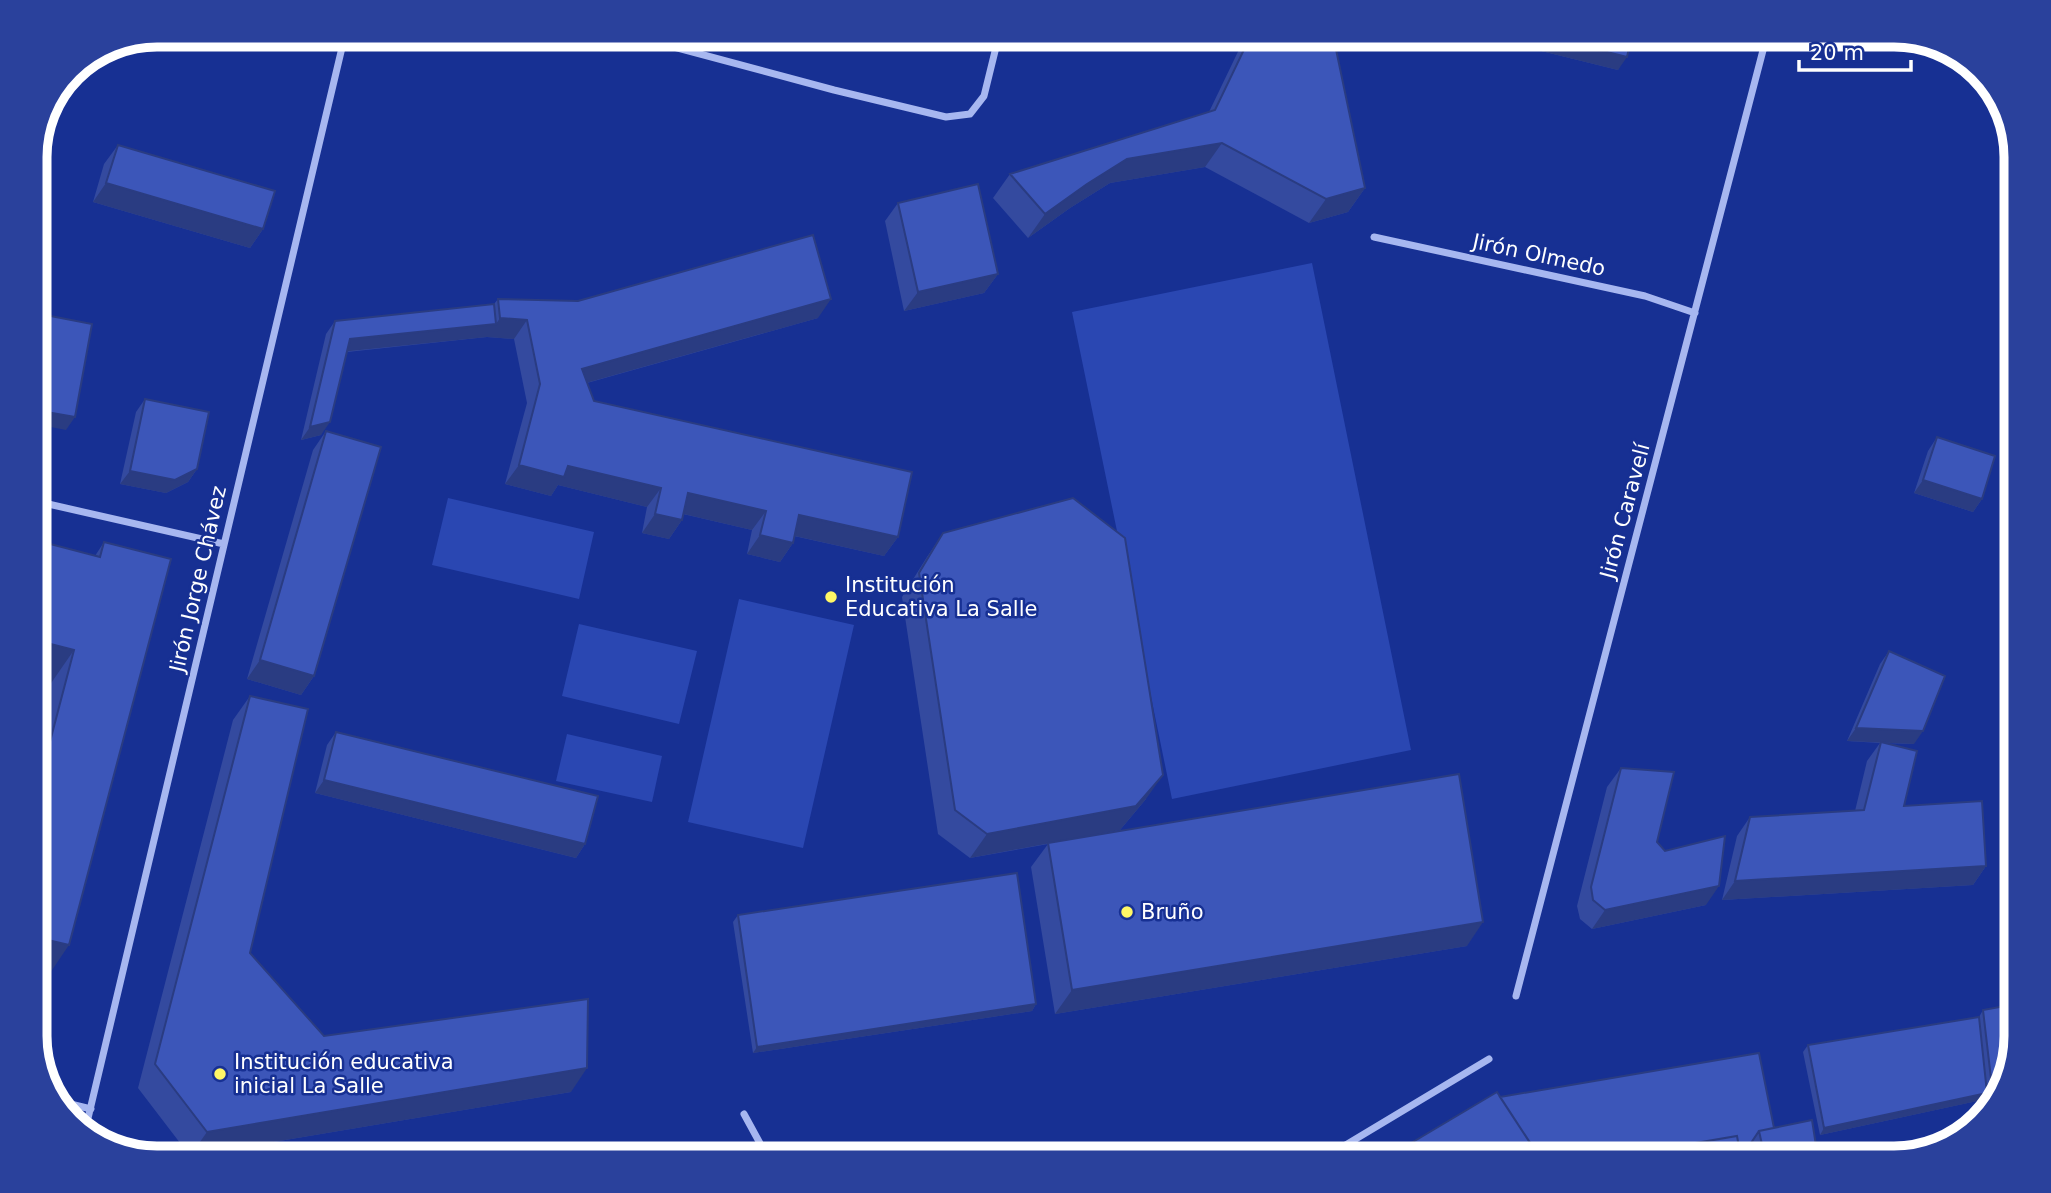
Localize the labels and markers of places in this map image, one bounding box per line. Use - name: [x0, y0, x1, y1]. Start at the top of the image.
- place label: Institución Educativa La Salle: [845, 573, 1037, 621]
- marker: Institución Educativa La Salle: [823, 589, 839, 605]
- place label: Bruño: [1141, 900, 1204, 924]
- marker: Bruño: [1119, 904, 1135, 920]
- place label: Institución educativa inicial La Salle: [234, 1050, 454, 1098]
- marker: Institución educativa inicial La Salle: [212, 1066, 228, 1082]

